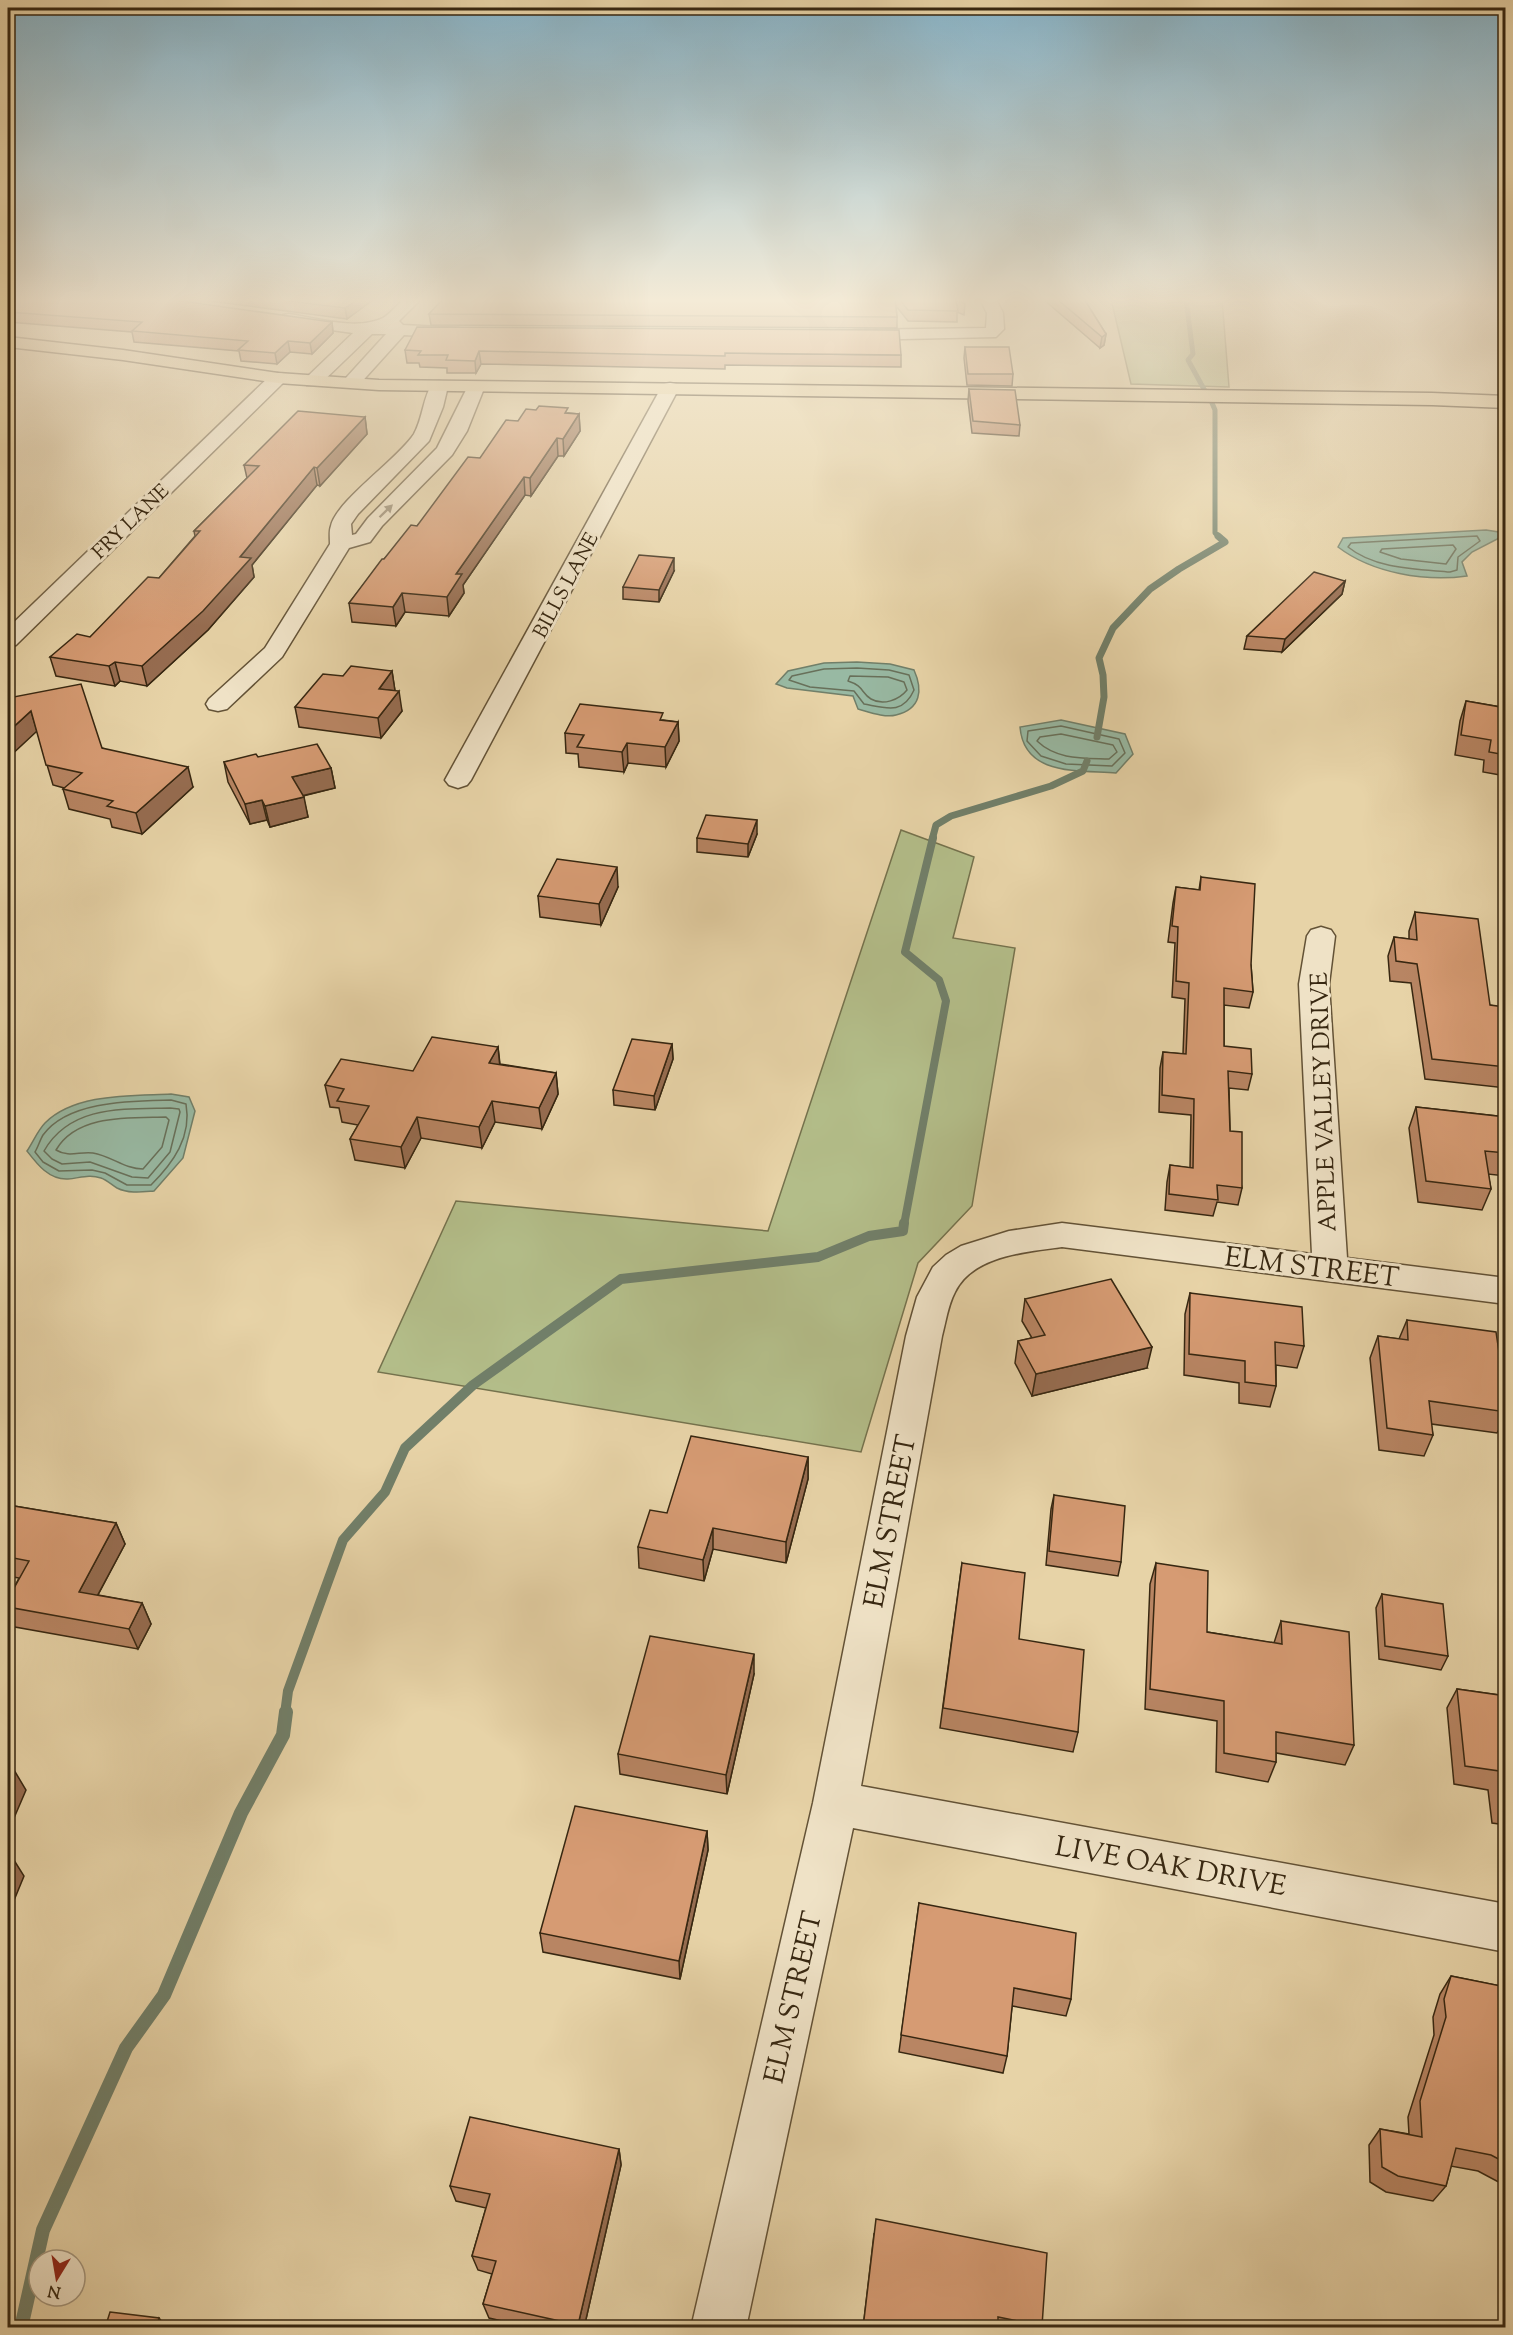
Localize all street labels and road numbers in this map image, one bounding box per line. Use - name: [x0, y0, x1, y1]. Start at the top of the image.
- street label: FRY LANE: [87, 478, 177, 567]
- street label: BILLS LANE: [527, 528, 607, 644]
- street label: APPLE VALLEY DRIVE: [1303, 971, 1347, 1232]
- street label: ELM STREET: [1222, 1238, 1401, 1300]
- street label: ELM STREET: [856, 1431, 928, 1612]
- street label: LIVE OAK DRIVE: [1052, 1828, 1289, 1908]
- street label: ELM STREET: [756, 1907, 834, 2088]

